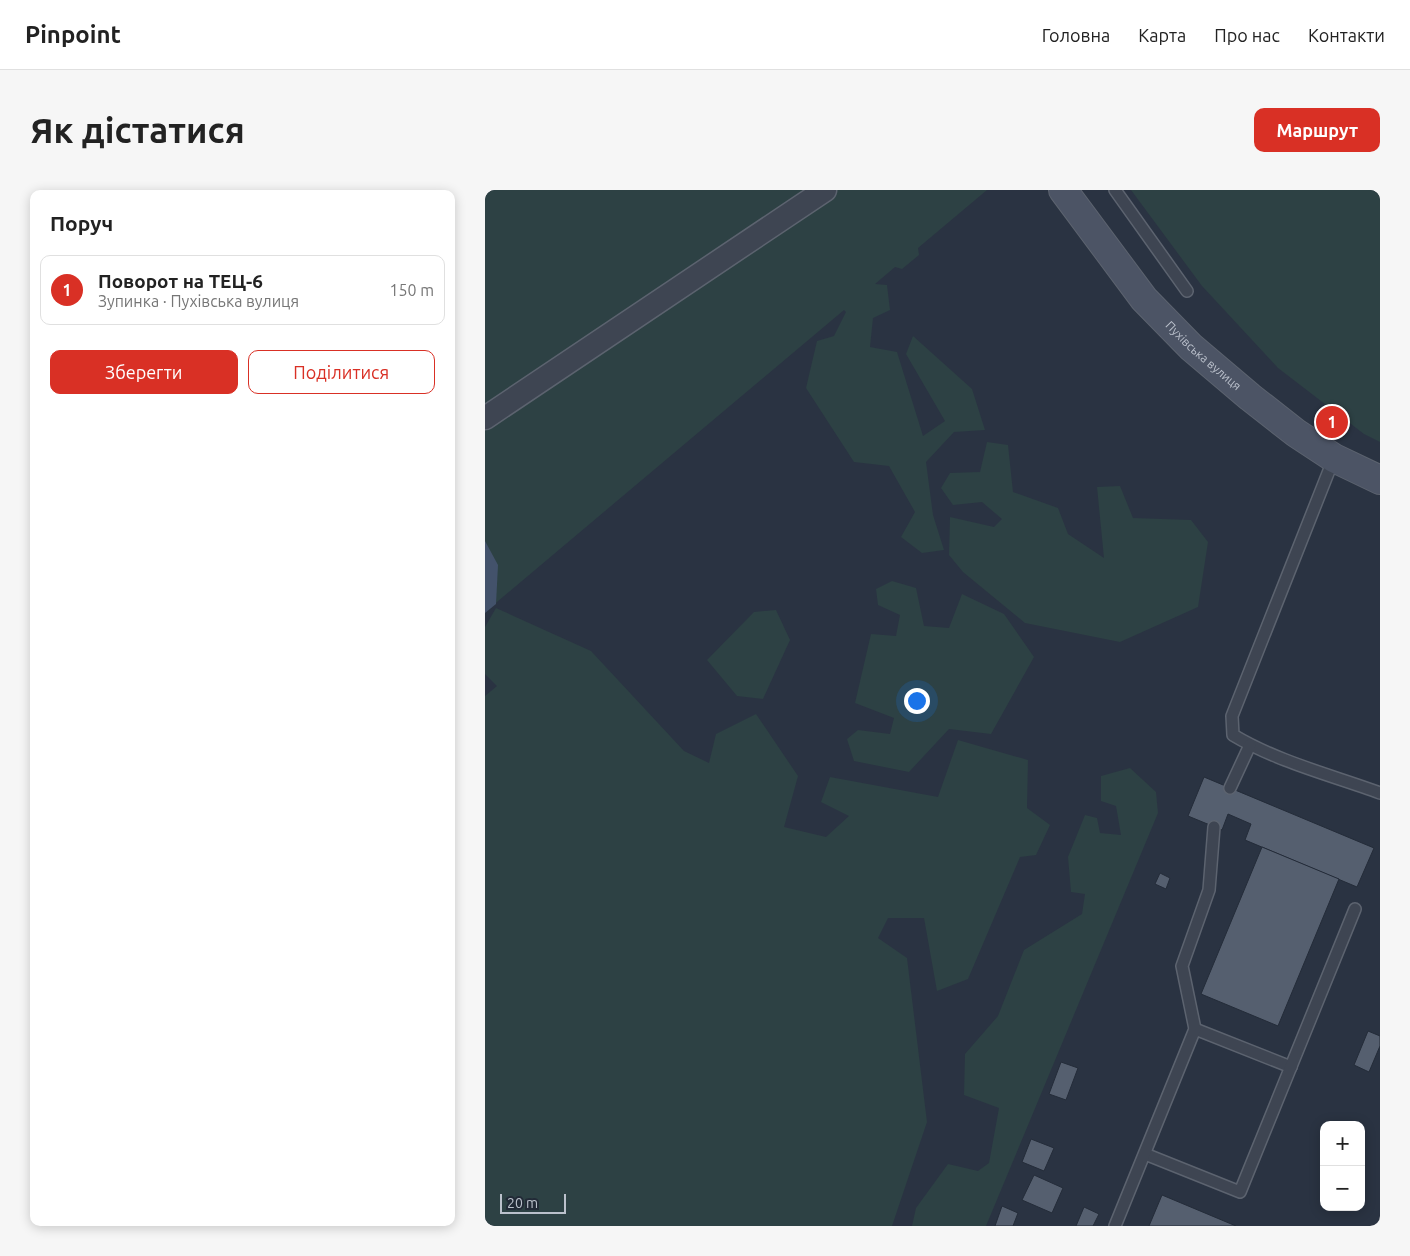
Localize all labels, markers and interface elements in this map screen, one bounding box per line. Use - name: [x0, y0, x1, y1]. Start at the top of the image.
- text: Pinpoint: [25, 21, 121, 48]
- text: Головна: [1042, 25, 1110, 45]
- text: Карта: [1138, 25, 1186, 45]
- text: Про нас: [1214, 25, 1280, 45]
- text: Контакти: [1308, 25, 1385, 45]
- button: Маршрут: [1254, 108, 1380, 152]
- text: Як дістатися: [30, 110, 245, 150]
- text: Поруч: [50, 211, 113, 235]
- text: Поворот на ТЕЦ-6: [98, 270, 263, 292]
- text: 1: [62, 281, 72, 299]
- text: 150 m: [389, 281, 434, 299]
- text: Зупинка · Пухівська вулиця: [98, 292, 299, 310]
- street label: Пухівська вулиця: [1163, 318, 1244, 393]
- button: Зберегти: [50, 350, 238, 394]
- button: Поділитися: [248, 350, 435, 394]
- pin: 1: [1316, 403, 1348, 441]
- your location: [904, 688, 930, 714]
- map controls: [1320, 1121, 1365, 1211]
- button: +: [1320, 1121, 1365, 1166]
- button: −: [1320, 1166, 1365, 1211]
- scale bar: [500, 1191, 566, 1214]
- text: 20 m: [507, 1195, 538, 1211]

